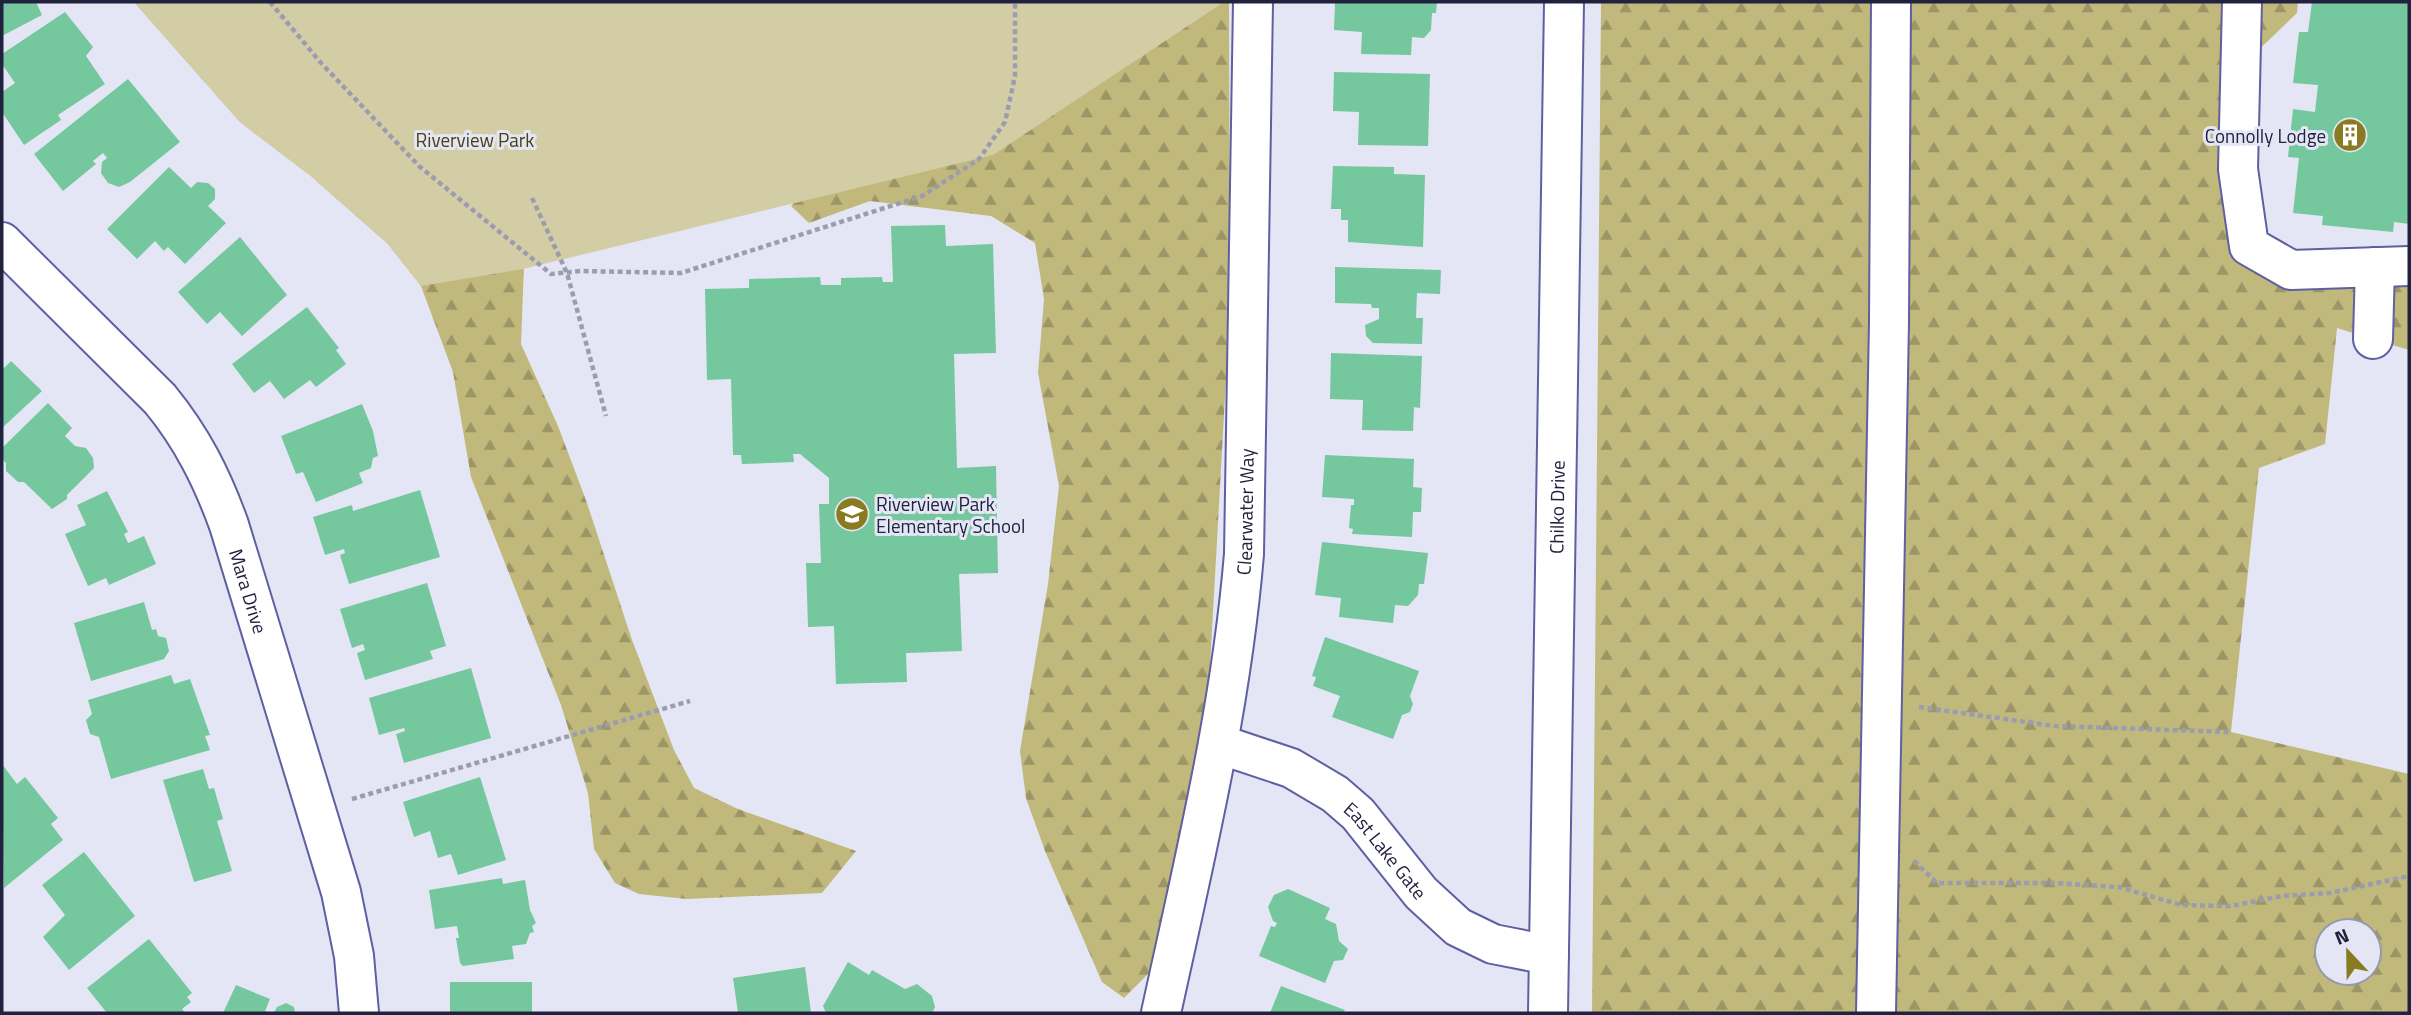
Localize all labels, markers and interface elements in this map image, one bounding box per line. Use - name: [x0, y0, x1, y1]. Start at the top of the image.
- building icon: Connolly Lodge: [2331, 116, 2369, 154]
- place label: Connolly Lodge: [2205, 121, 2326, 150]
- park label: Riverview Park: [416, 125, 534, 154]
- street label: Clearwater Way: [1228, 448, 1260, 576]
- street label: Chilko Drive: [1541, 460, 1571, 554]
- place label: Riverview Park Elementary School: [876, 489, 1025, 540]
- school or university icon: Riverview Park Elementary School: [833, 495, 871, 533]
- street label: Mara Drive: [222, 545, 276, 637]
- street label: East Lake Gate: [1338, 794, 1435, 905]
- north arrow: [2313, 917, 2383, 987]
- text: N: [2330, 920, 2353, 952]

